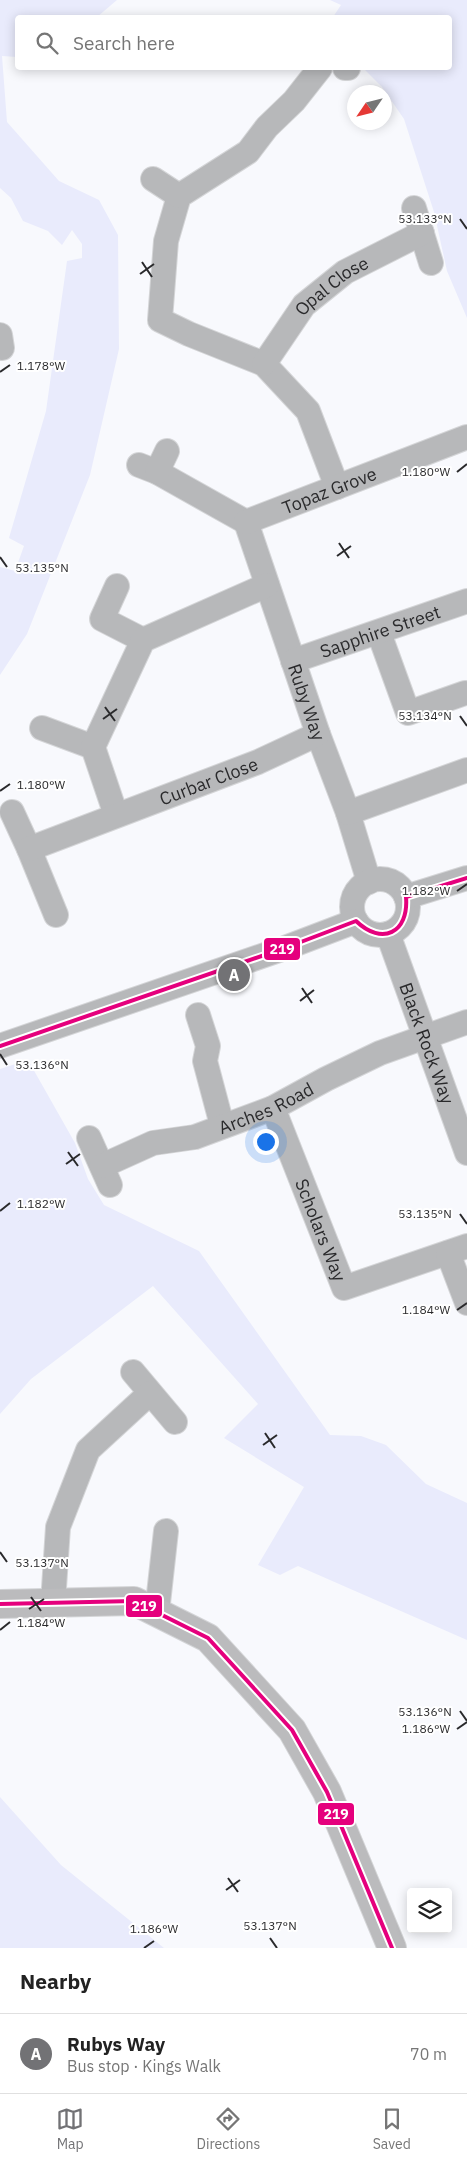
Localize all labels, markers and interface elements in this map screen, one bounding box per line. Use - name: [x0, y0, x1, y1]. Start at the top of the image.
- search box: [15, 15, 452, 70]
- icon: search: [33, 29, 61, 57]
- text: Search here: [73, 31, 175, 55]
- north arrow: [347, 85, 392, 130]
- text: 53.133°N: [398, 211, 452, 226]
- street label: Opal Close: [289, 251, 372, 319]
- text: 1.178°W: [17, 358, 65, 373]
- street label: Topaz Grove: [278, 461, 380, 519]
- text: 1.180°W: [402, 464, 450, 479]
- text: 53.135°N: [15, 560, 69, 575]
- street label: Sapphire Street: [317, 600, 443, 662]
- street label: Ruby Way: [283, 660, 331, 744]
- text: 53.134°N: [398, 708, 452, 723]
- street label: Curbar Close: [156, 752, 261, 810]
- text: 1.180°W: [17, 777, 65, 792]
- text: 1.182°W: [402, 883, 450, 898]
- line badge: 219: [263, 937, 301, 961]
- text: 219: [269, 940, 295, 958]
- pin: A: [218, 956, 250, 994]
- street label: Black Rock Way: [395, 979, 460, 1107]
- text: 53.136°N: [15, 1057, 69, 1072]
- street label: Arches Road: [215, 1077, 317, 1139]
- your location: [253, 1129, 279, 1155]
- street label: Scholars Way: [290, 1175, 352, 1285]
- text: 1.182°W: [17, 1196, 65, 1211]
- text: 53.135°N: [398, 1206, 452, 1221]
- text: 1.184°W: [402, 1302, 450, 1317]
- text: 53.137°N: [15, 1555, 69, 1570]
- line badge: 219: [125, 1594, 163, 1618]
- text: 219: [131, 1597, 157, 1615]
- text: 1.184°W: [17, 1615, 65, 1630]
- text: 53.136°N: [398, 1704, 452, 1719]
- text: 1.186°W: [402, 1721, 450, 1736]
- line badge: 219: [317, 1802, 355, 1826]
- text: 219: [323, 1805, 349, 1823]
- map controls: [407, 1888, 452, 1933]
- button: layers: [407, 1888, 452, 1933]
- text: 53.137°N: [243, 1918, 297, 1933]
- text: 1.186°W: [130, 1921, 178, 1936]
- text: Nearby: [20, 1967, 91, 1995]
- text: Rubys Way: [67, 2032, 165, 2056]
- text: A: [31, 2044, 41, 2064]
- text: 70 m: [410, 2044, 447, 2064]
- text: Bus stop · Kings Walk: [67, 2056, 221, 2076]
- tab: Map: [56, 2105, 84, 2153]
- tab: Directions: [197, 2105, 260, 2153]
- tab: Saved: [373, 2105, 411, 2153]

